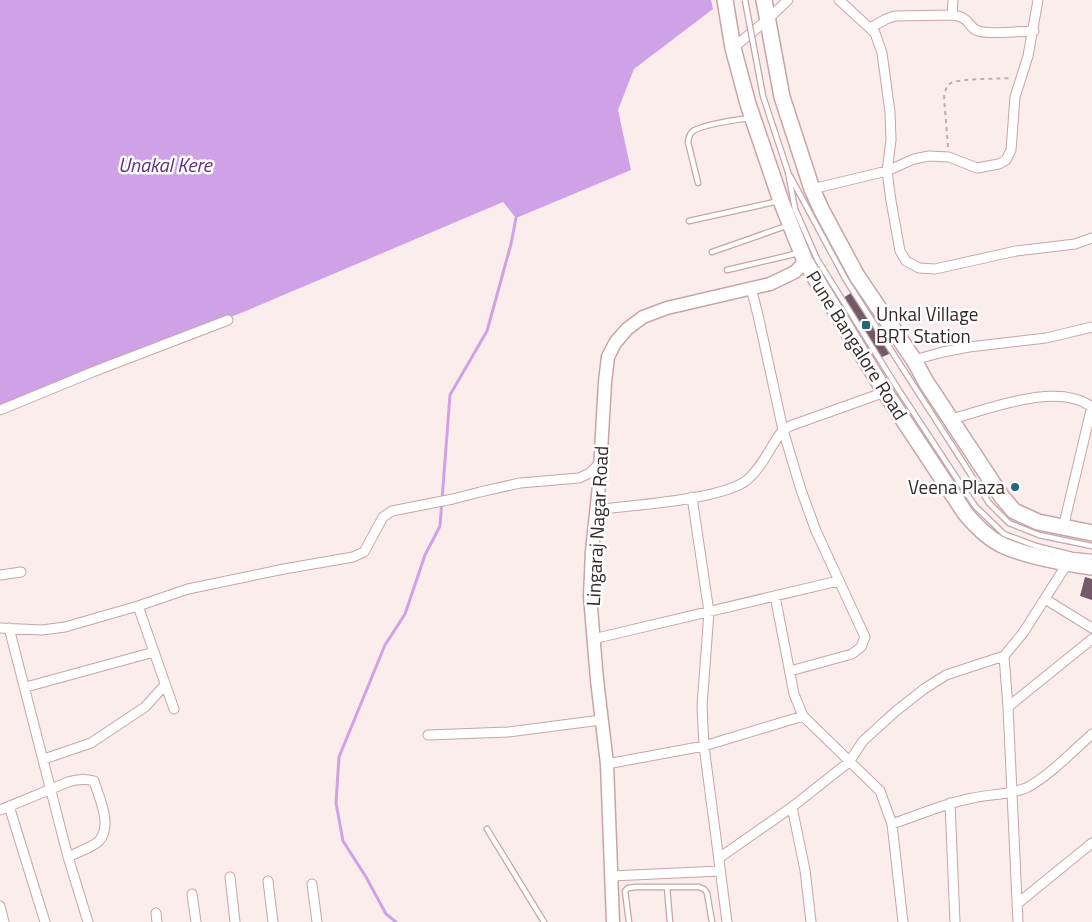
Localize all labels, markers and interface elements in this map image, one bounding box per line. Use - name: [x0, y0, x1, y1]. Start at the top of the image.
- water label: Unakal Kere: [118, 149, 214, 180]
- street label: Pune Bangalore Road: [800, 264, 915, 425]
- place label: Unkal Village BRT Station: [876, 299, 978, 350]
- marker: Unkal Village BRT Station: [860, 319, 872, 331]
- street label: Lingaraj Nagar Road: [578, 445, 615, 607]
- place label: Veena Plaza: [908, 472, 1005, 501]
- marker: Veena Plaza: [1009, 481, 1021, 493]

